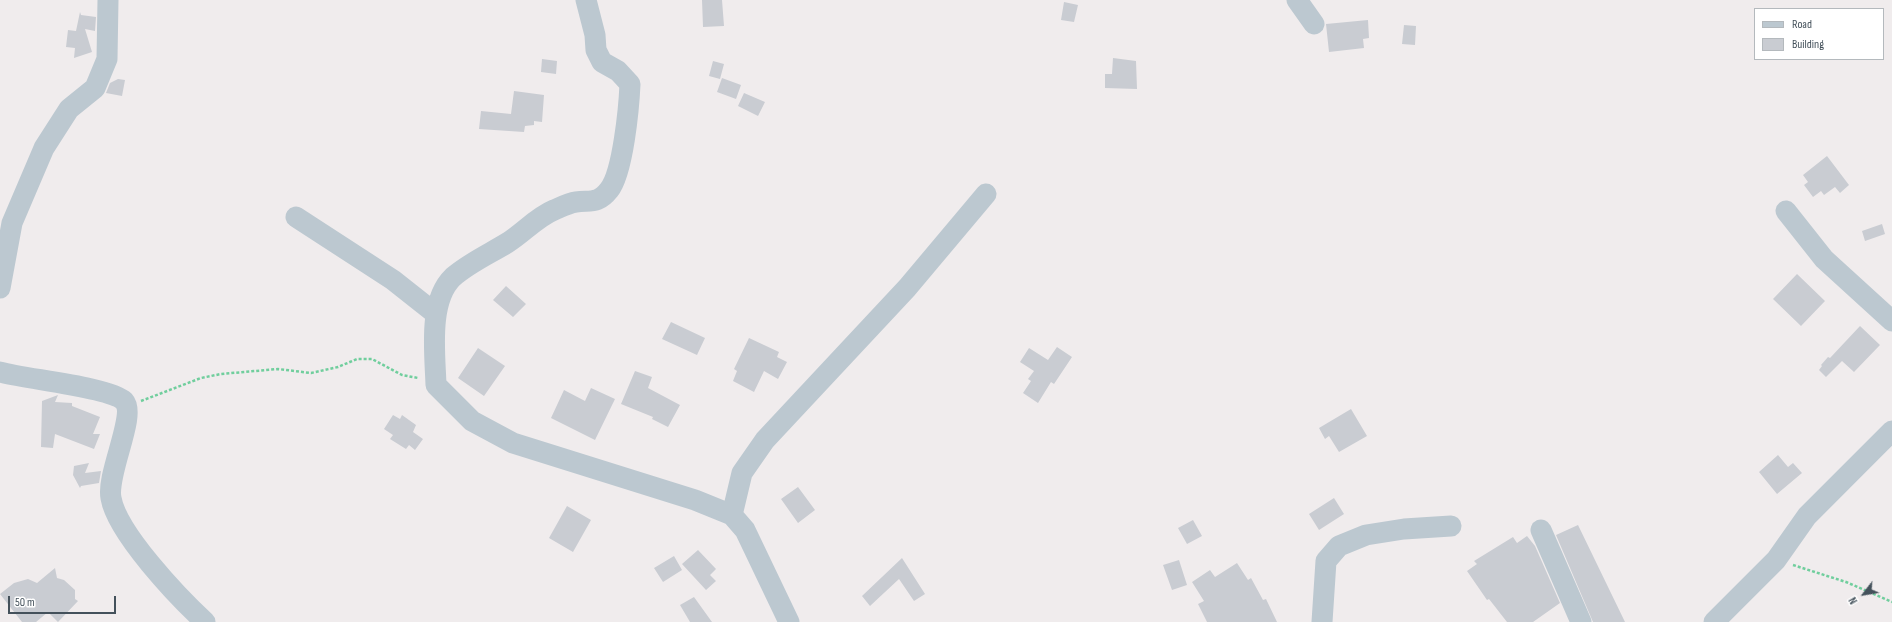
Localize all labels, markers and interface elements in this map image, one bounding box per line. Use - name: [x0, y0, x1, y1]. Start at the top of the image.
- legend: [1754, 8, 1884, 60]
- text: Road: [1792, 17, 1812, 32]
- text: Building: [1792, 37, 1824, 52]
- north arrow: [1844, 574, 1884, 614]
- scale bar: [10, 588, 118, 614]
- text: 50 m: [15, 595, 35, 610]
- text: N: [1846, 595, 1860, 606]

